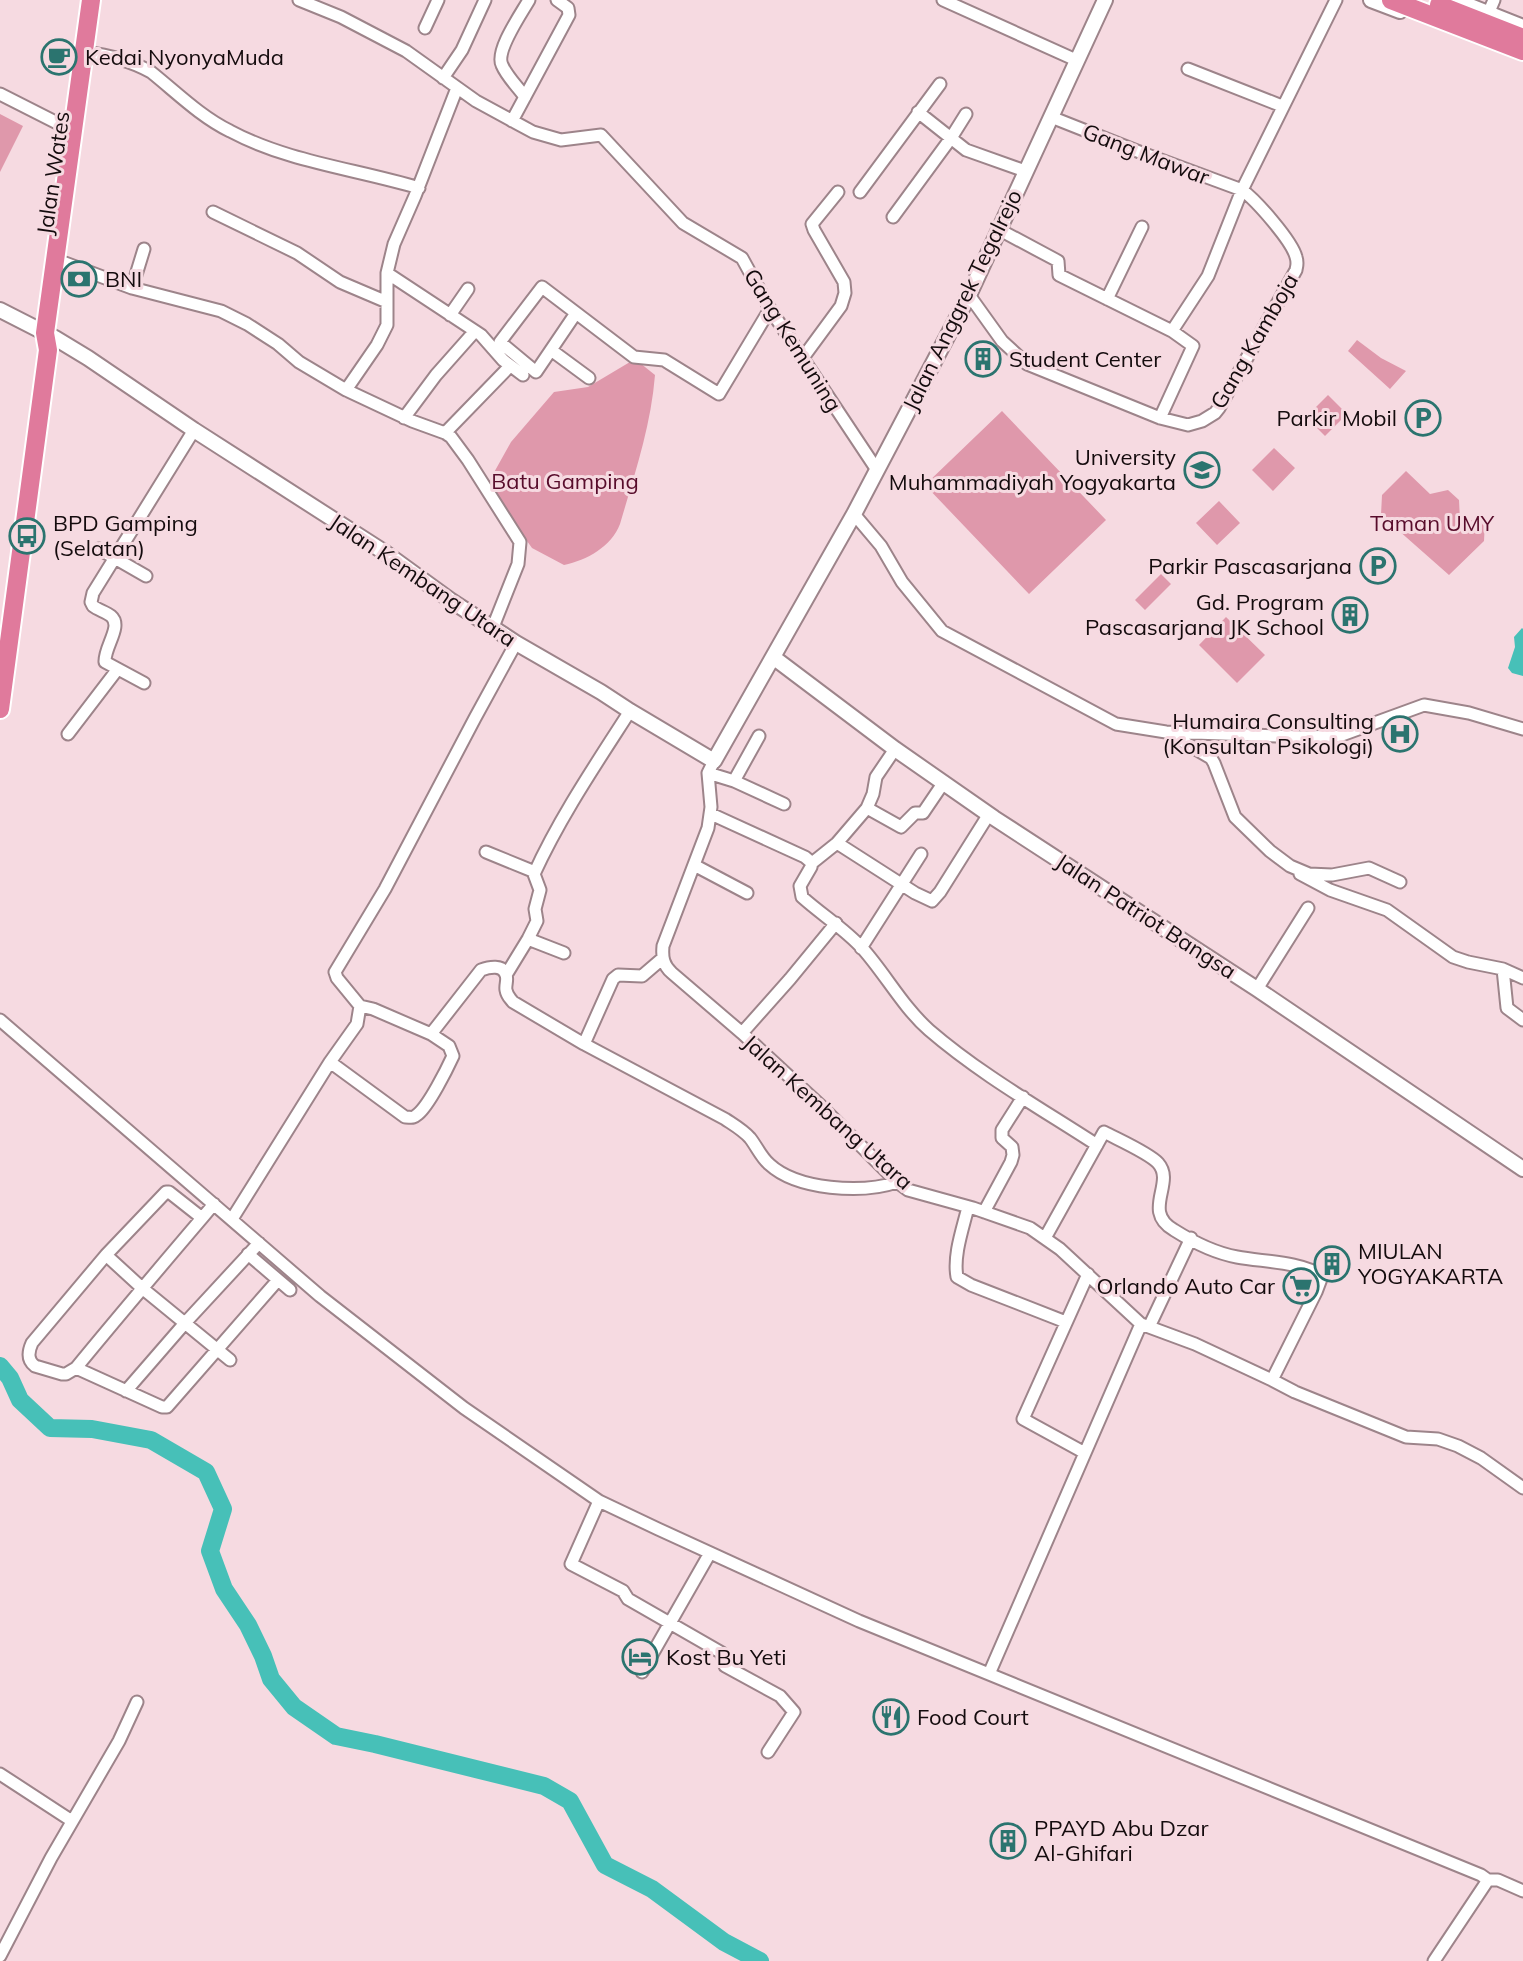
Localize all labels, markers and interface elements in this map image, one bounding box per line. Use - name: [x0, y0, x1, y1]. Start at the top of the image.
- cafe icon: Kedai NyonyaMuda: [40, 38, 78, 76]
- place label: Kedai NyonyaMuda: [85, 43, 284, 71]
- street label: Jalan Wates: [30, 109, 76, 237]
- street label: Gang Mawar: [1079, 117, 1213, 191]
- street label: Jalan Anggrek Tegalrejo: [896, 185, 1028, 415]
- bank icon: BNI: [60, 260, 98, 298]
- street label: Gang Kemuning: [738, 263, 848, 417]
- place label: BNI: [105, 265, 142, 293]
- street label: Gang Kamboja: [1204, 268, 1304, 414]
- building icon: Student Center: [964, 340, 1002, 378]
- place label: Student Center: [1009, 345, 1161, 373]
- parking icon: Parkir Mobil: [1404, 399, 1442, 437]
- place label: Parkir Mobil: [1277, 404, 1397, 432]
- place label: University Muhammadiyah Yogyakarta: [889, 443, 1176, 496]
- school or university icon: University Muhammadiyah Yogyakarta: [1183, 451, 1221, 489]
- park label: Batu Gamping: [491, 467, 639, 495]
- street label: Jalan Kembang Utara: [324, 507, 522, 653]
- place label: BPD Gamping (Selatan): [53, 509, 198, 562]
- park label: Taman UMY: [1370, 509, 1495, 537]
- bus stop icon: BPD Gamping (Selatan): [8, 517, 46, 555]
- parking icon: Parkir Pascasarjana: [1359, 547, 1397, 585]
- place label: Parkir Pascasarjana: [1148, 552, 1352, 580]
- place label: Gd. Program Pascasarjana JK School: [1085, 588, 1324, 641]
- building icon: Gd. Program Pascasarjana JK School: [1331, 596, 1369, 634]
- place label: Humaira Consulting (Konsultan Psikologi): [1163, 707, 1374, 760]
- hospital icon: Humaira Consulting (Konsultan Psikologi): [1381, 715, 1419, 753]
- street label: Jalan Patriot Bangsa: [1050, 847, 1242, 985]
- street label: Jalan Kembang Utara: [737, 1028, 919, 1196]
- place label: MIULAN YOGYAKARTA: [1357, 1237, 1503, 1290]
- building icon: MIULAN YOGYAKARTA: [1313, 1245, 1351, 1283]
- supermarket icon: Orlando Auto Car: [1282, 1267, 1320, 1305]
- place label: Orlando Auto Car: [1097, 1272, 1275, 1300]
- hotel icon: Kost Bu Yeti: [621, 1638, 659, 1676]
- place label: Kost Bu Yeti: [666, 1643, 786, 1671]
- restaurant icon: Food Court: [872, 1698, 910, 1736]
- place label: Food Court: [917, 1703, 1029, 1731]
- place label: PPAYD Abu Dzar Al-Ghifari: [1034, 1814, 1208, 1867]
- building icon: PPAYD Abu Dzar Al-Ghifari: [989, 1822, 1027, 1860]

